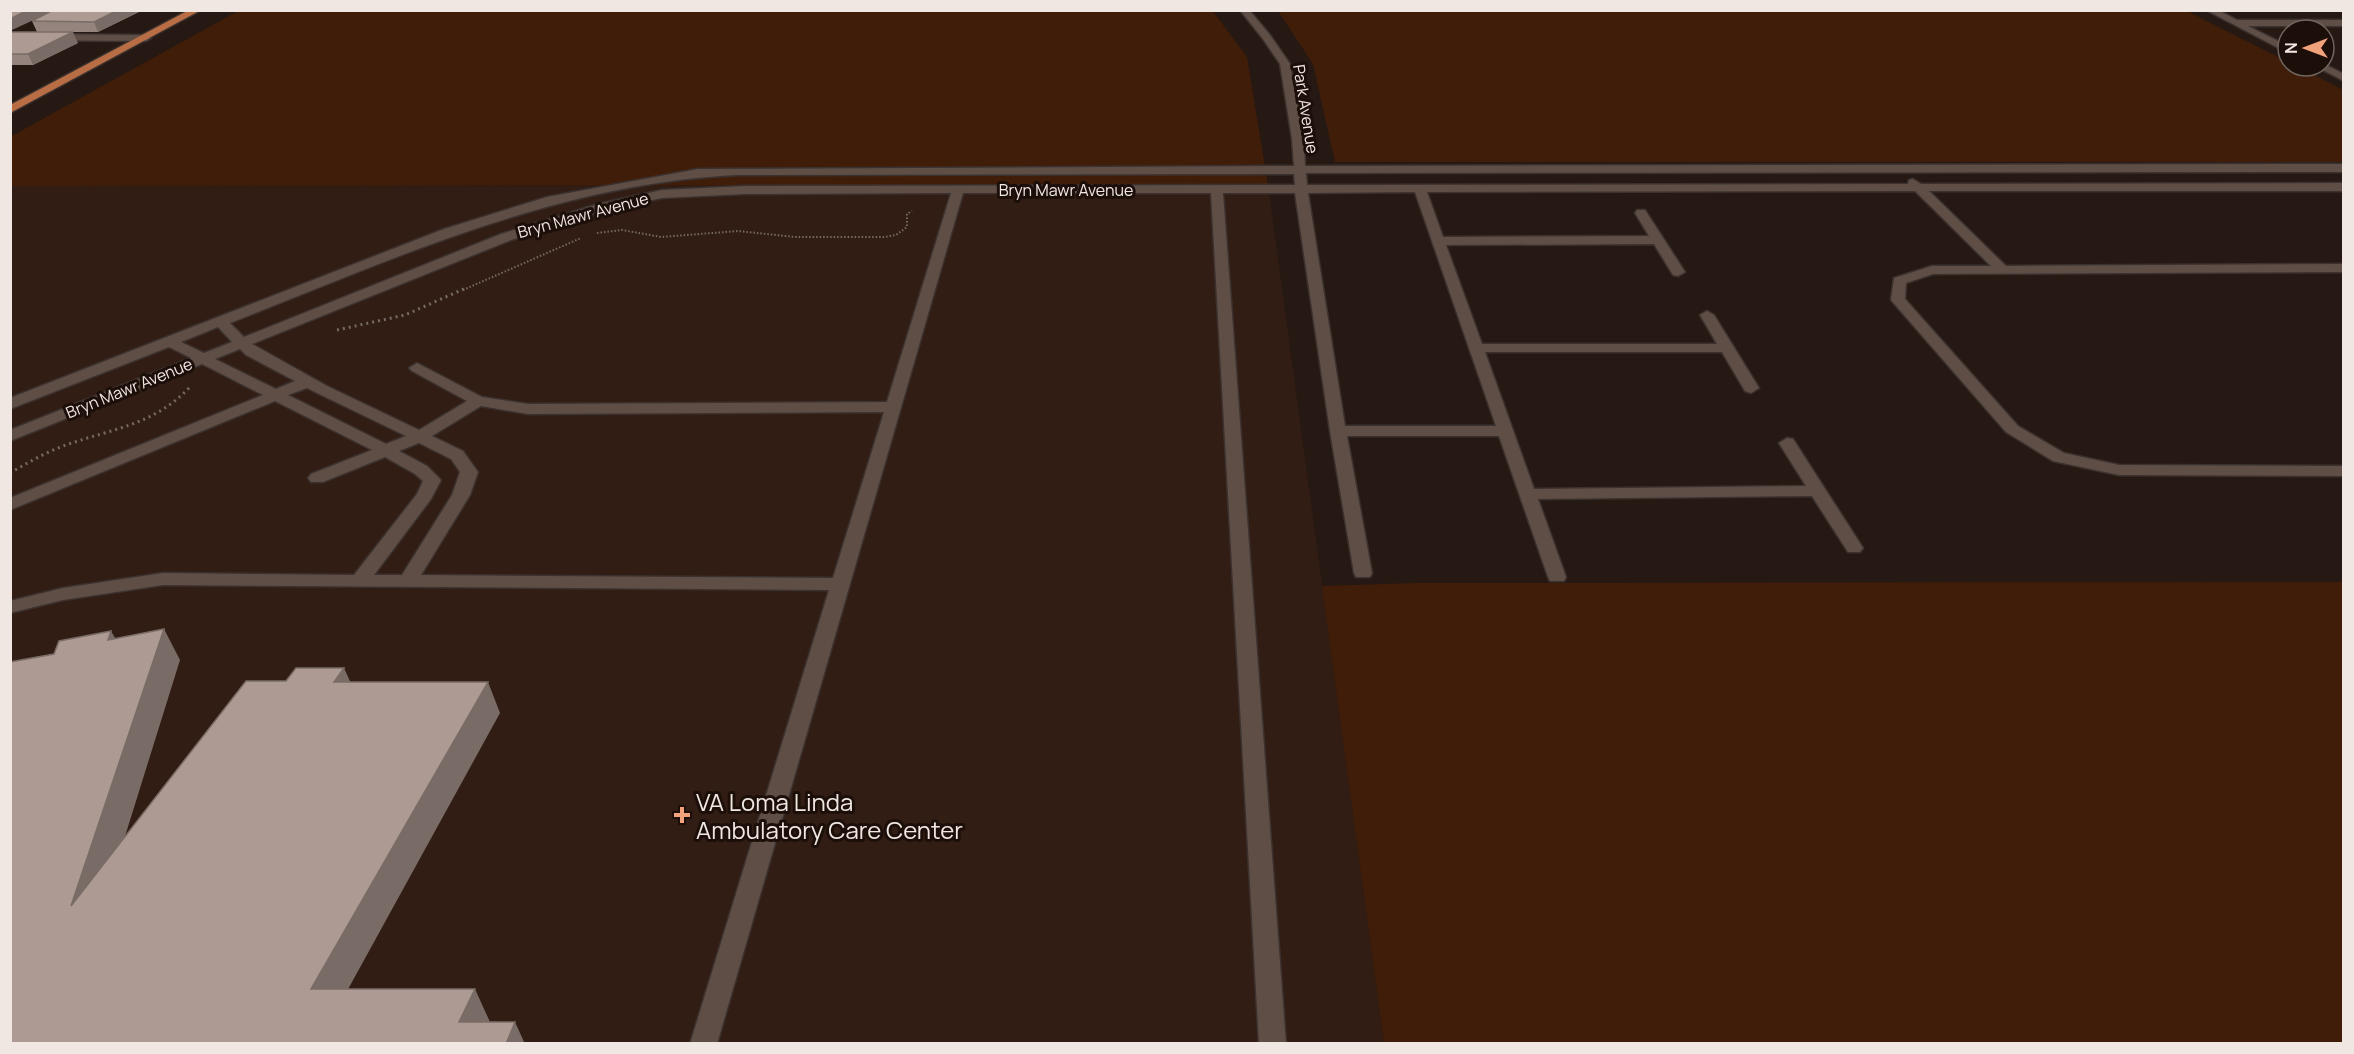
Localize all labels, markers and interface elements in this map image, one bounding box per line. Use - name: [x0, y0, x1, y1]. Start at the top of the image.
- north arrow: [2276, 18, 2336, 78]
- text: N: [2280, 42, 2302, 54]
- street label: Park Avenue: [1288, 63, 1324, 155]
- street label: Bryn Mawr Avenue: [999, 179, 1133, 201]
- street label: Bryn Mawr Avenue: [515, 187, 651, 243]
- street label: Bryn Mawr Avenue: [62, 353, 196, 423]
- place label: VA Loma Linda Ambulatory Care Center: [696, 785, 963, 846]
- marker: VA Loma Linda Ambulatory Care Center: [673, 806, 691, 824]

